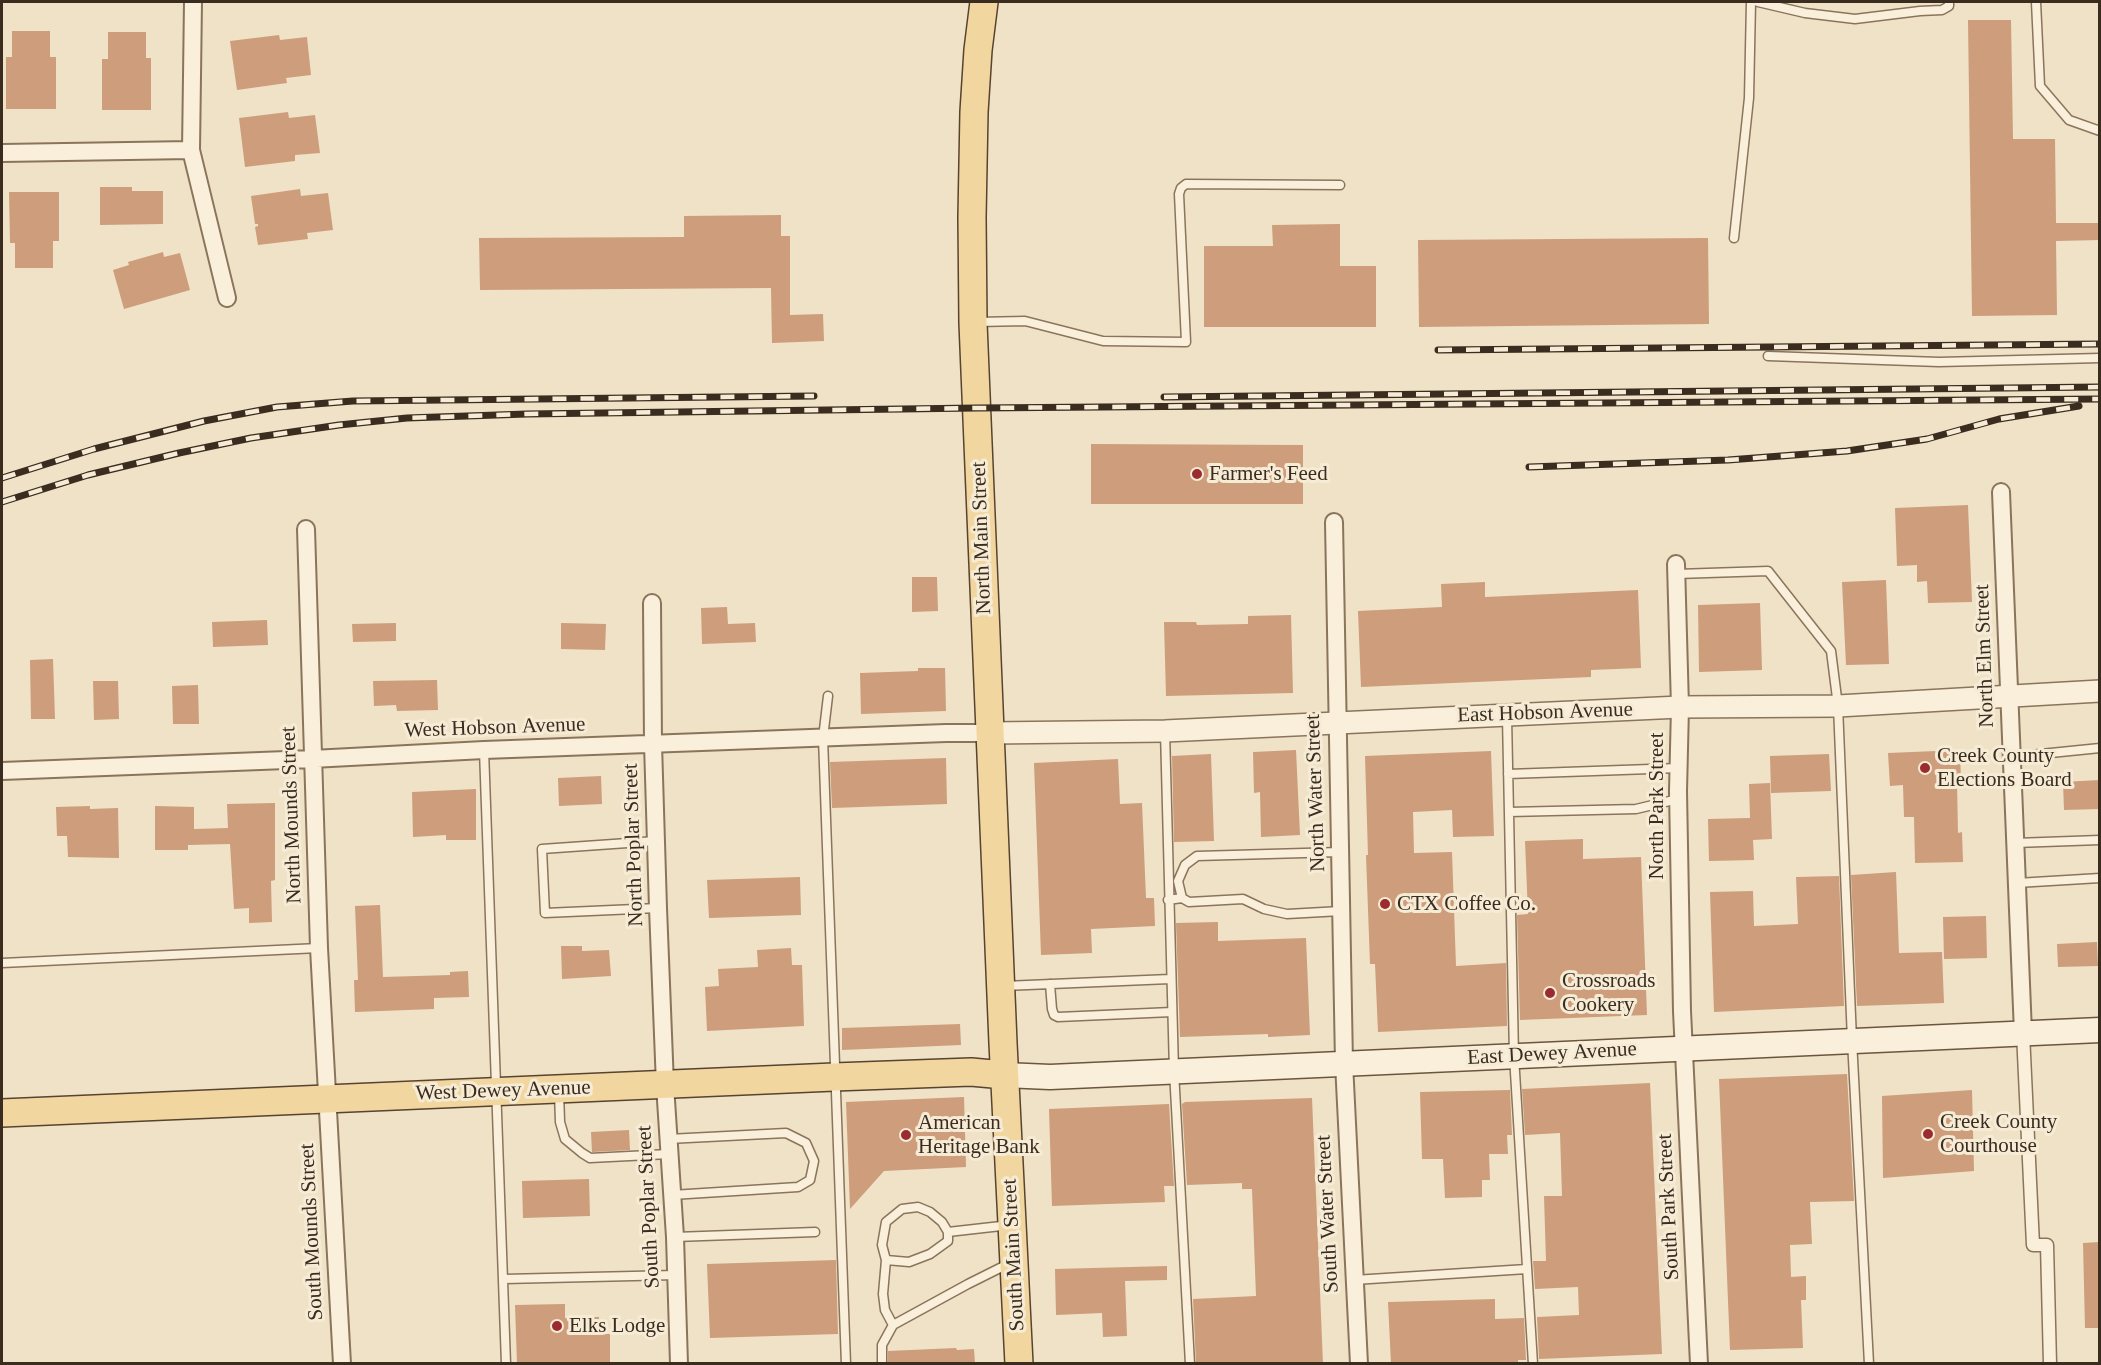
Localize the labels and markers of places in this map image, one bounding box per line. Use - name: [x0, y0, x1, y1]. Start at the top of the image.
- place label: Farmer's Feed: [1209, 461, 1328, 487]
- marker: Farmer's Feed: [1190, 467, 1204, 481]
- place label: Creek County Elections Board: [1937, 743, 2072, 793]
- marker: Creek County Elections Board: [1918, 761, 1932, 775]
- place label: CTX Coffee Co.: [1397, 891, 1536, 917]
- marker: CTX Coffee Co.: [1378, 897, 1392, 911]
- place label: Crossroads Cookery: [1562, 968, 1655, 1018]
- marker: Crossroads Cookery: [1543, 986, 1557, 1000]
- place label: Creek County Courthouse: [1940, 1109, 2057, 1159]
- place label: American Heritage Bank: [918, 1110, 1040, 1160]
- marker: Creek County Courthouse: [1921, 1127, 1935, 1141]
- marker: American Heritage Bank: [899, 1128, 913, 1142]
- place label: Elks Lodge: [569, 1313, 665, 1339]
- marker: Elks Lodge: [550, 1319, 564, 1333]

